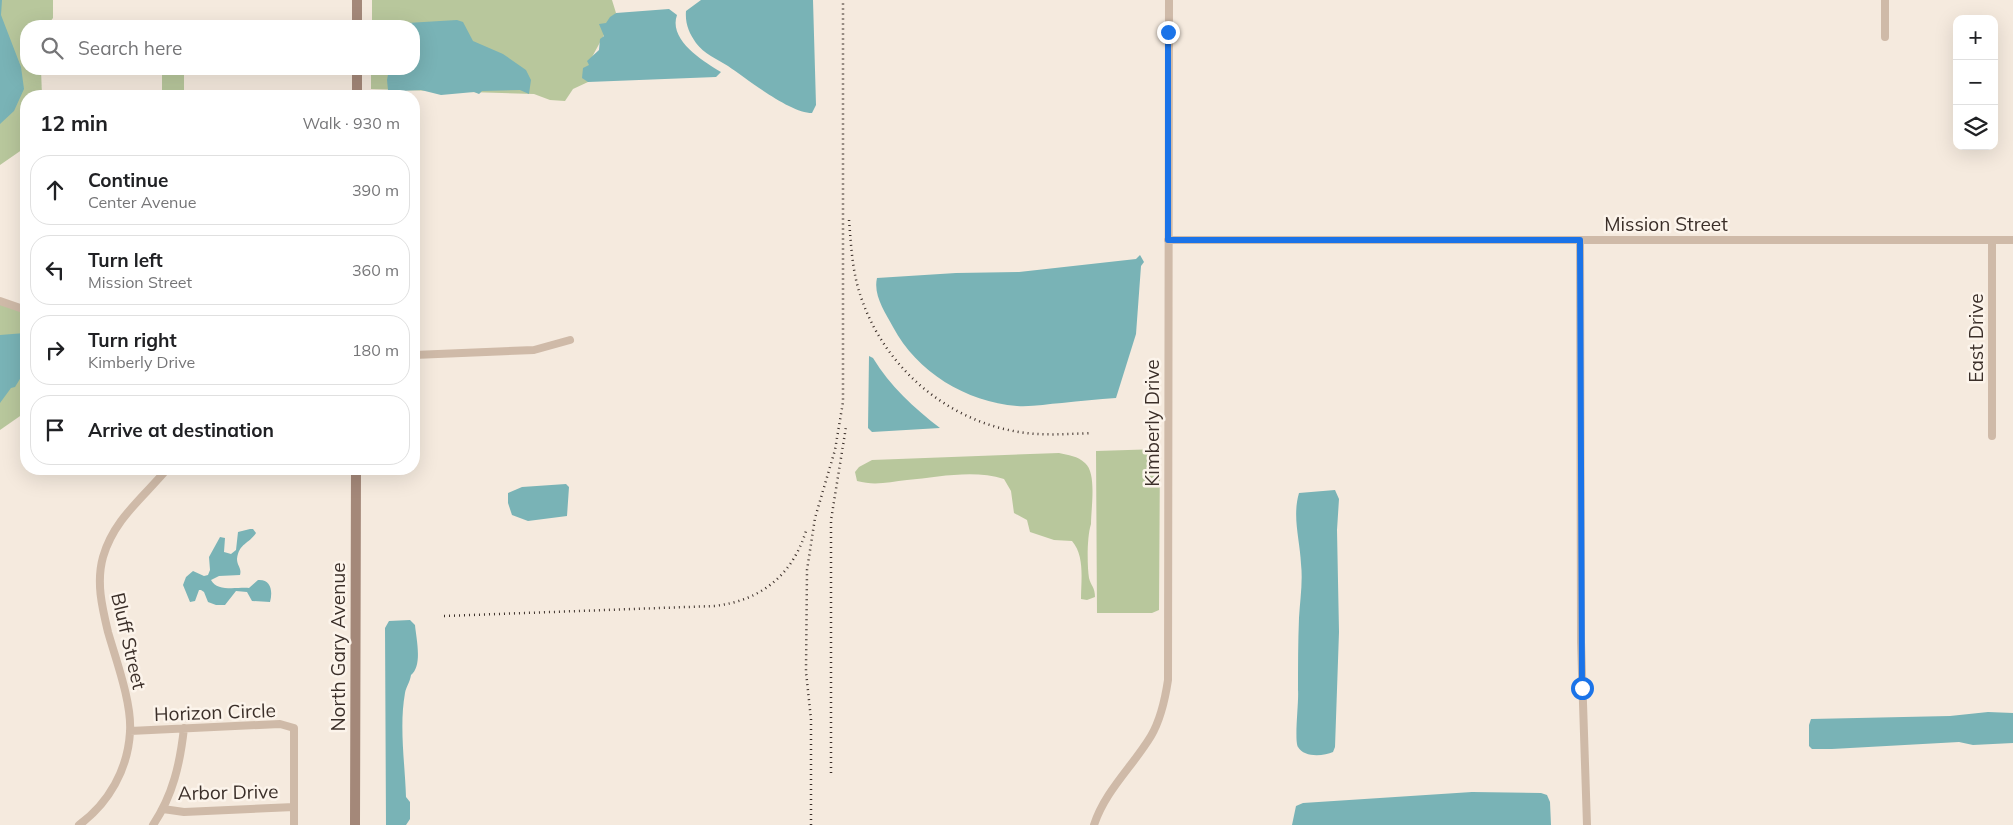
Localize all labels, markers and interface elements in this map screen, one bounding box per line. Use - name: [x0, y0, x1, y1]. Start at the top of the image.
- map controls: [1953, 15, 1998, 150]
- button: +: [1953, 15, 1998, 60]
- search box: [20, 20, 420, 75]
- route end: [1157, 21, 1180, 44]
- icon: search: [38, 34, 66, 62]
- text: Search here: [78, 36, 182, 60]
- button: −: [1953, 60, 1998, 105]
- button: layers: [1953, 105, 1998, 150]
- text: 12 min: [40, 110, 108, 136]
- text: Walk · 930 m: [302, 113, 400, 133]
- text: Continue: [88, 168, 168, 192]
- icon: ahead: [41, 176, 69, 204]
- text: 390 m: [352, 180, 399, 200]
- text: Center Avenue: [88, 192, 196, 212]
- street label: Mission Street: [1604, 212, 1728, 236]
- text: Turn left: [88, 248, 163, 272]
- icon: left: [41, 256, 69, 284]
- text: 360 m: [352, 260, 399, 280]
- text: Mission Street: [88, 272, 192, 292]
- street label: East Drive: [1964, 293, 1988, 383]
- text: Turn right: [88, 328, 177, 352]
- icon: right: [41, 336, 69, 364]
- text: 180 m: [352, 340, 399, 360]
- text: Kimberly Drive: [88, 352, 195, 372]
- street label: Kimberly Drive: [1140, 359, 1164, 487]
- icon: arrive: [41, 416, 69, 444]
- text: Arrive at destination: [88, 418, 274, 442]
- street label: North Gary Avenue: [326, 562, 350, 732]
- street label: Bluff Street: [106, 590, 152, 692]
- route start: [1571, 677, 1594, 700]
- street label: Horizon Circle: [154, 698, 276, 726]
- street label: Arbor Drive: [177, 779, 279, 805]

